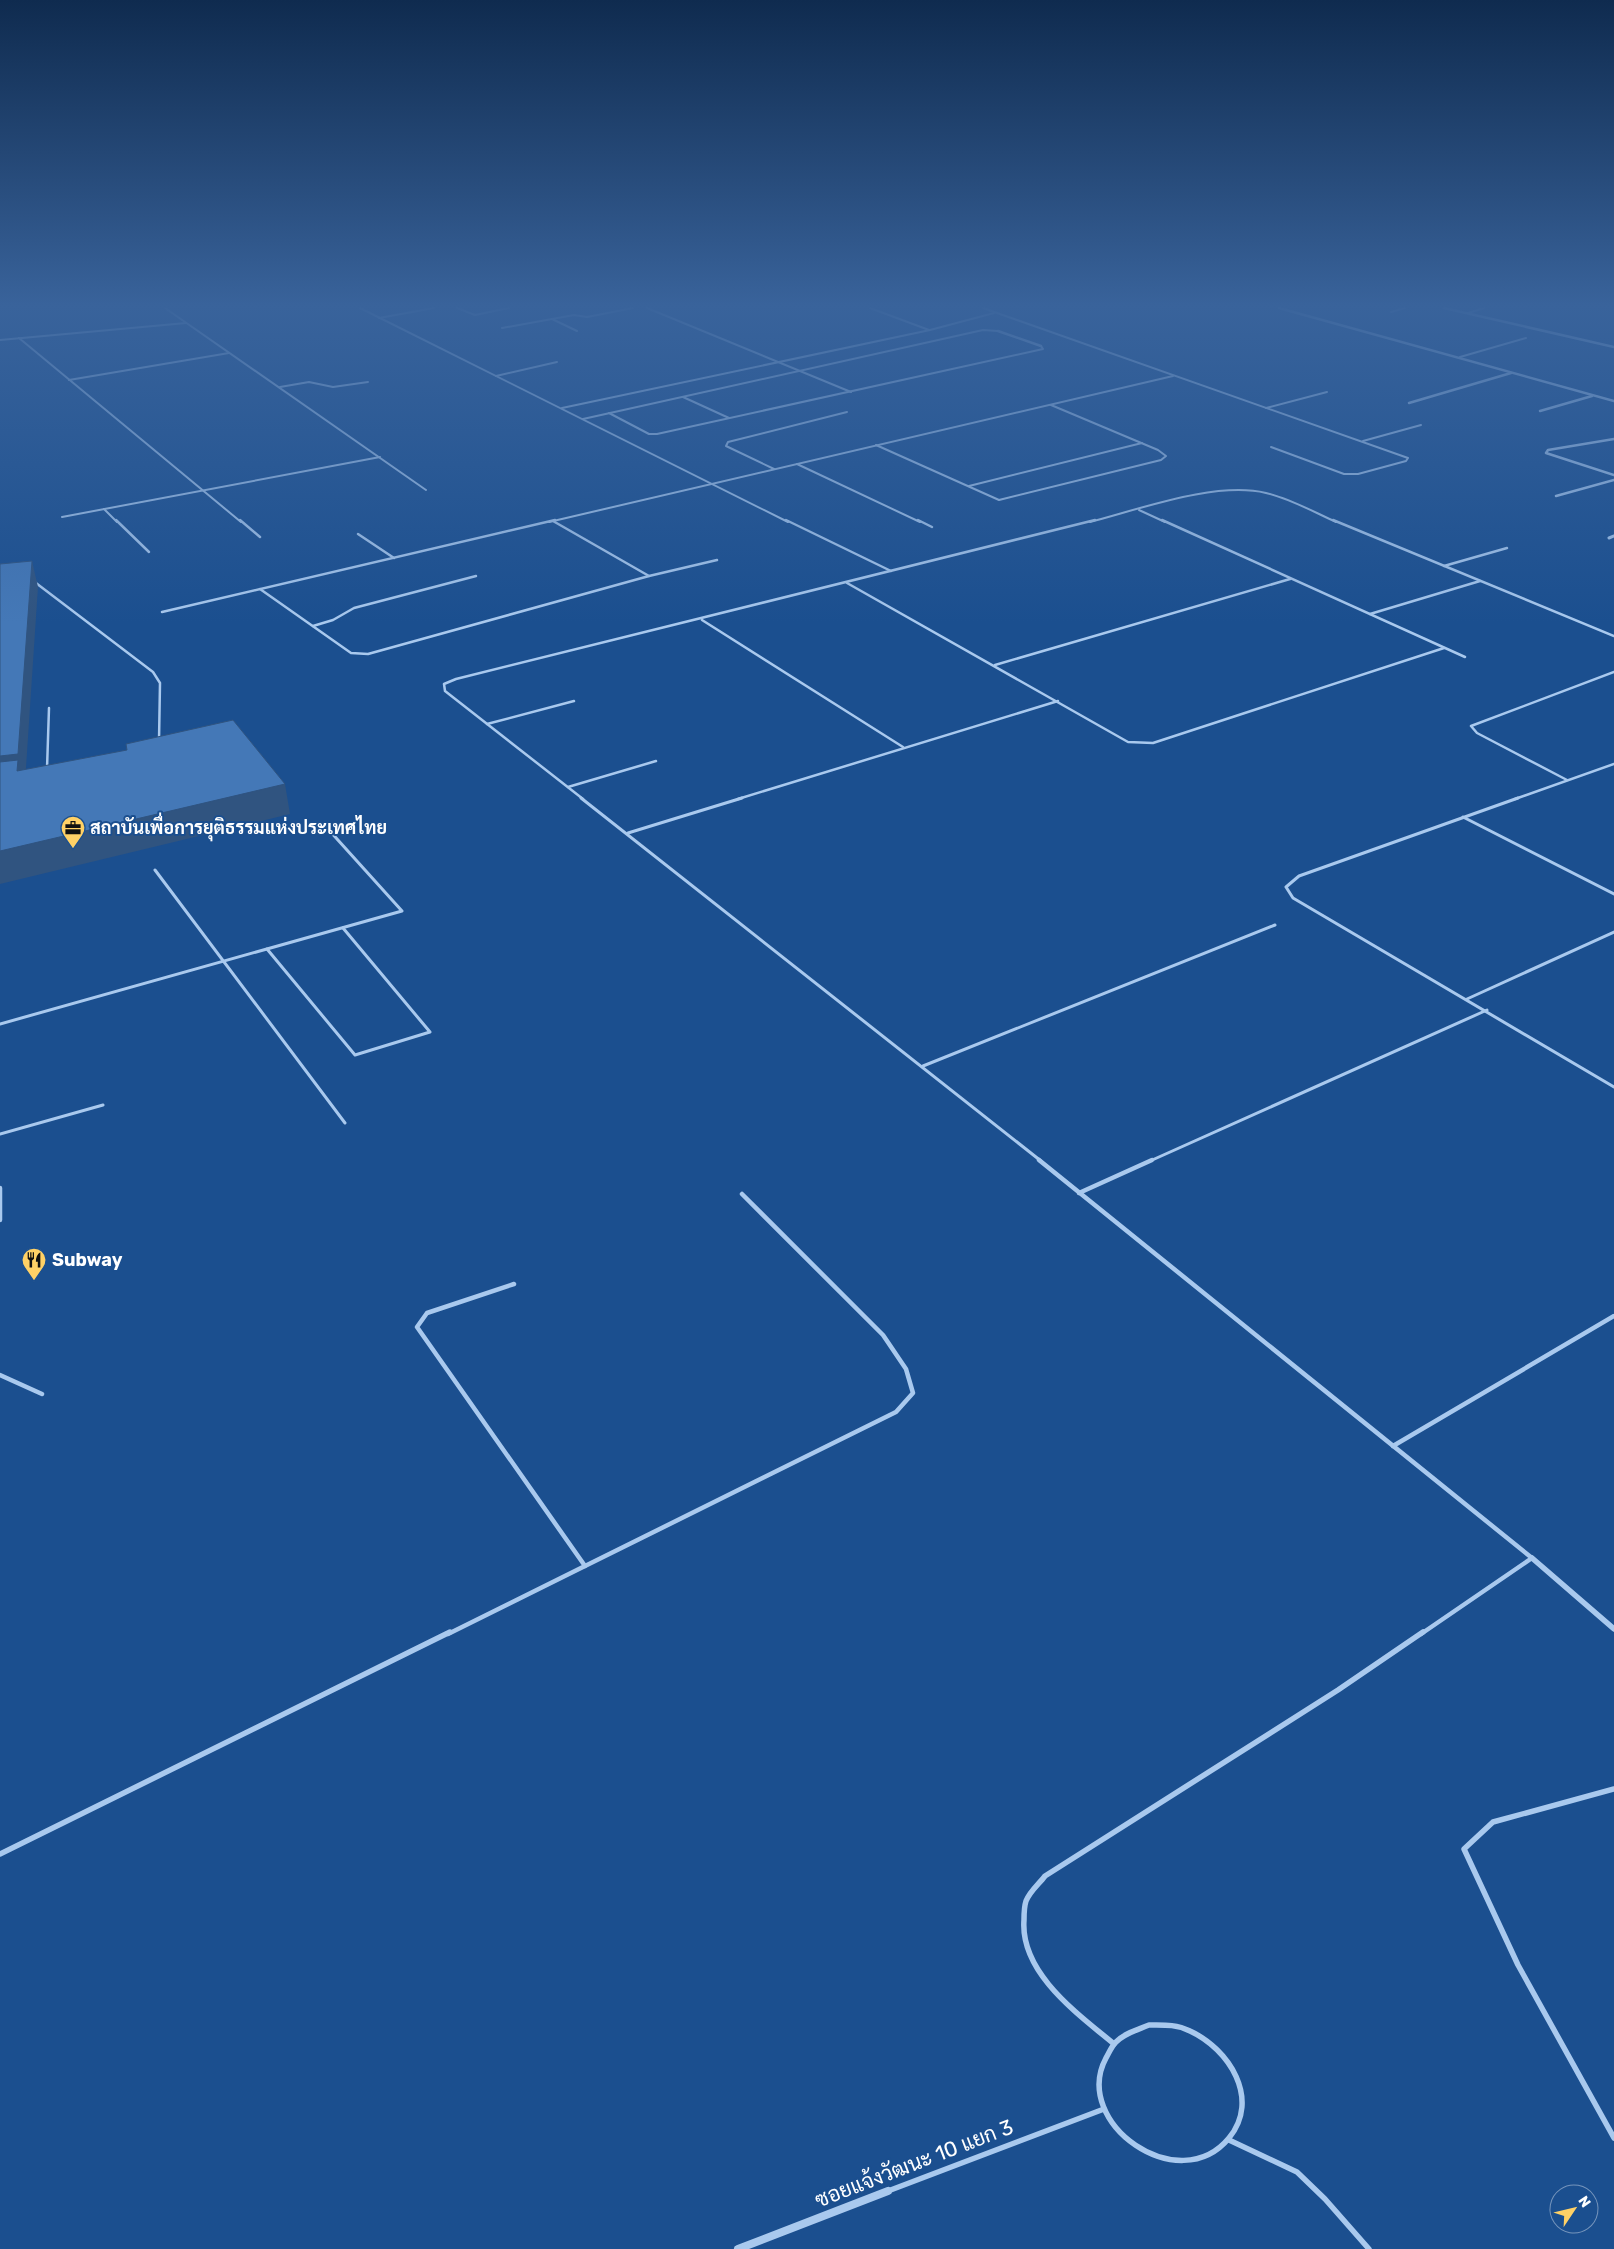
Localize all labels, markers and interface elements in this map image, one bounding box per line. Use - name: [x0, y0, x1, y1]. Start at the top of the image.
- place label: สถาบันเพื่อการยุติธรรมแห่งประเทศไทย: [90, 812, 387, 842]
- office icon: สถาบันเพื่อการยุติธรรมแห่งประเทศไทย: [60, 815, 86, 849]
- restaurant icon: Subway: [21, 1247, 47, 1281]
- place label: Subway: [52, 1249, 123, 1271]
- street label: ซอยแจ้งวัฒนะ 10 แยก 3: [811, 2114, 1017, 2212]
- north arrow: [1549, 2184, 1599, 2234]
- text: N: [1574, 2193, 1594, 2211]

